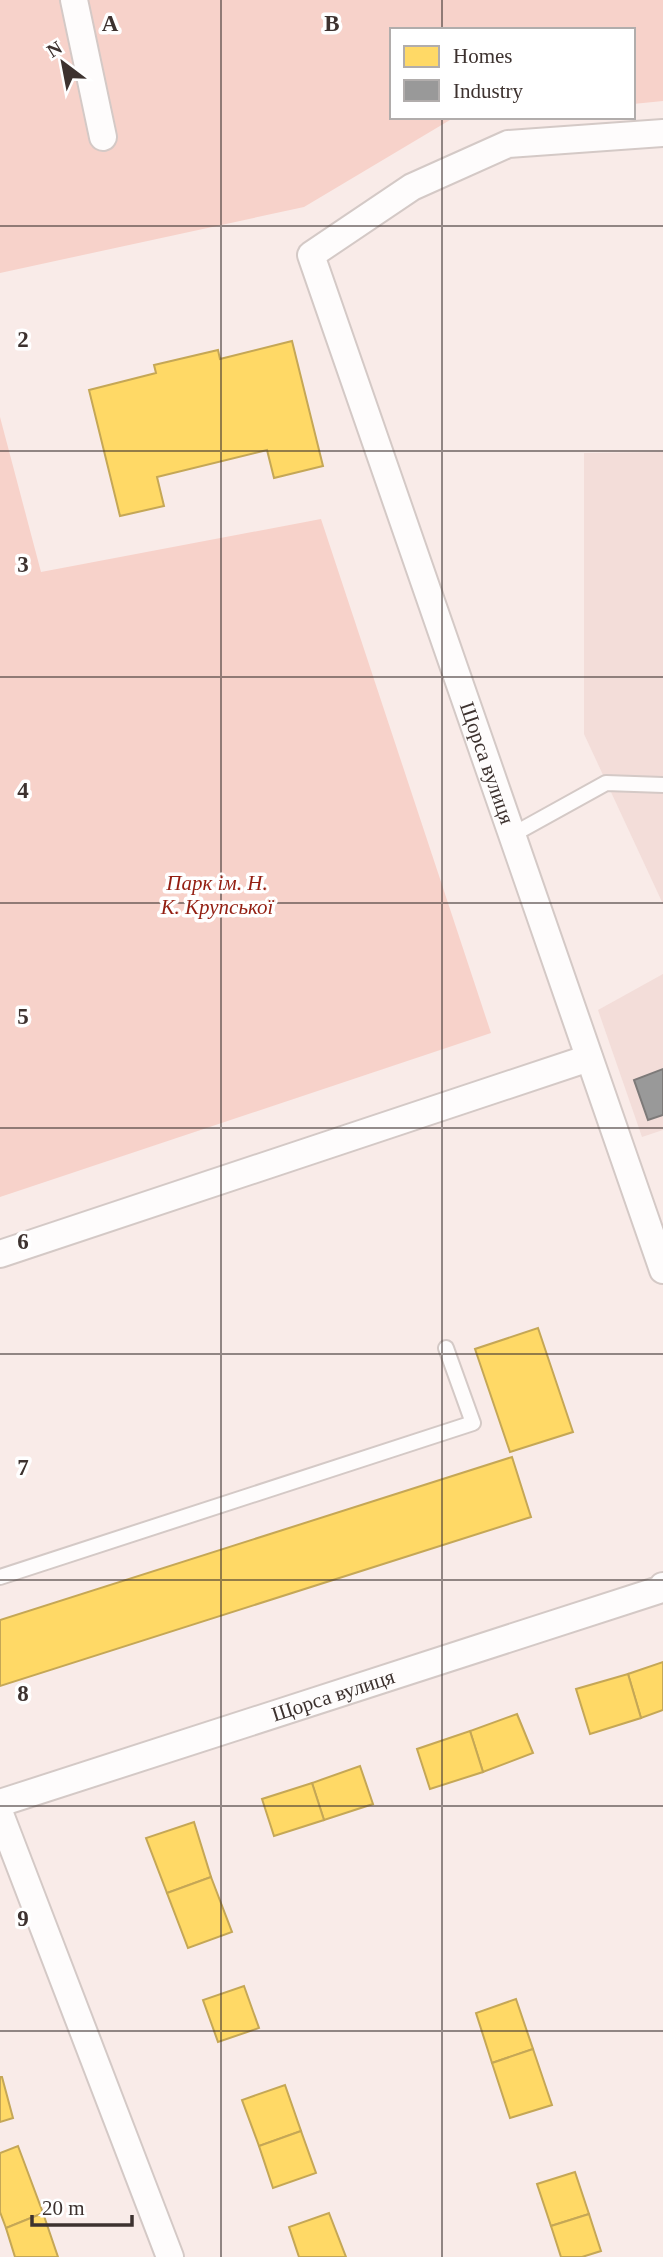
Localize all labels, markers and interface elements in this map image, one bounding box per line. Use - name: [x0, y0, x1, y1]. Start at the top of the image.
- text: A: [102, 11, 119, 36]
- text: B: [324, 11, 340, 36]
- north arrow: [28, 28, 98, 98]
- legend: [390, 28, 635, 119]
- text: N: [43, 36, 66, 62]
- text: Homes: [453, 44, 513, 68]
- text: Industry: [453, 79, 523, 103]
- text: 2: [17, 327, 29, 352]
- text: 3: [17, 552, 29, 577]
- street label: Щорса вулиця: [455, 699, 520, 828]
- text: 4: [17, 778, 29, 803]
- park label: Парк ім. Н. К. Крупської: [160, 871, 274, 919]
- text: 5: [17, 1004, 29, 1029]
- text: 6: [17, 1229, 29, 1254]
- text: 7: [17, 1455, 29, 1480]
- street label: Щорса вулиця: [269, 1664, 398, 1726]
- text: 8: [17, 1681, 29, 1706]
- text: 9: [17, 1906, 29, 1931]
- scale bar: [32, 2184, 131, 2228]
- text: 20 m: [42, 2196, 85, 2220]

